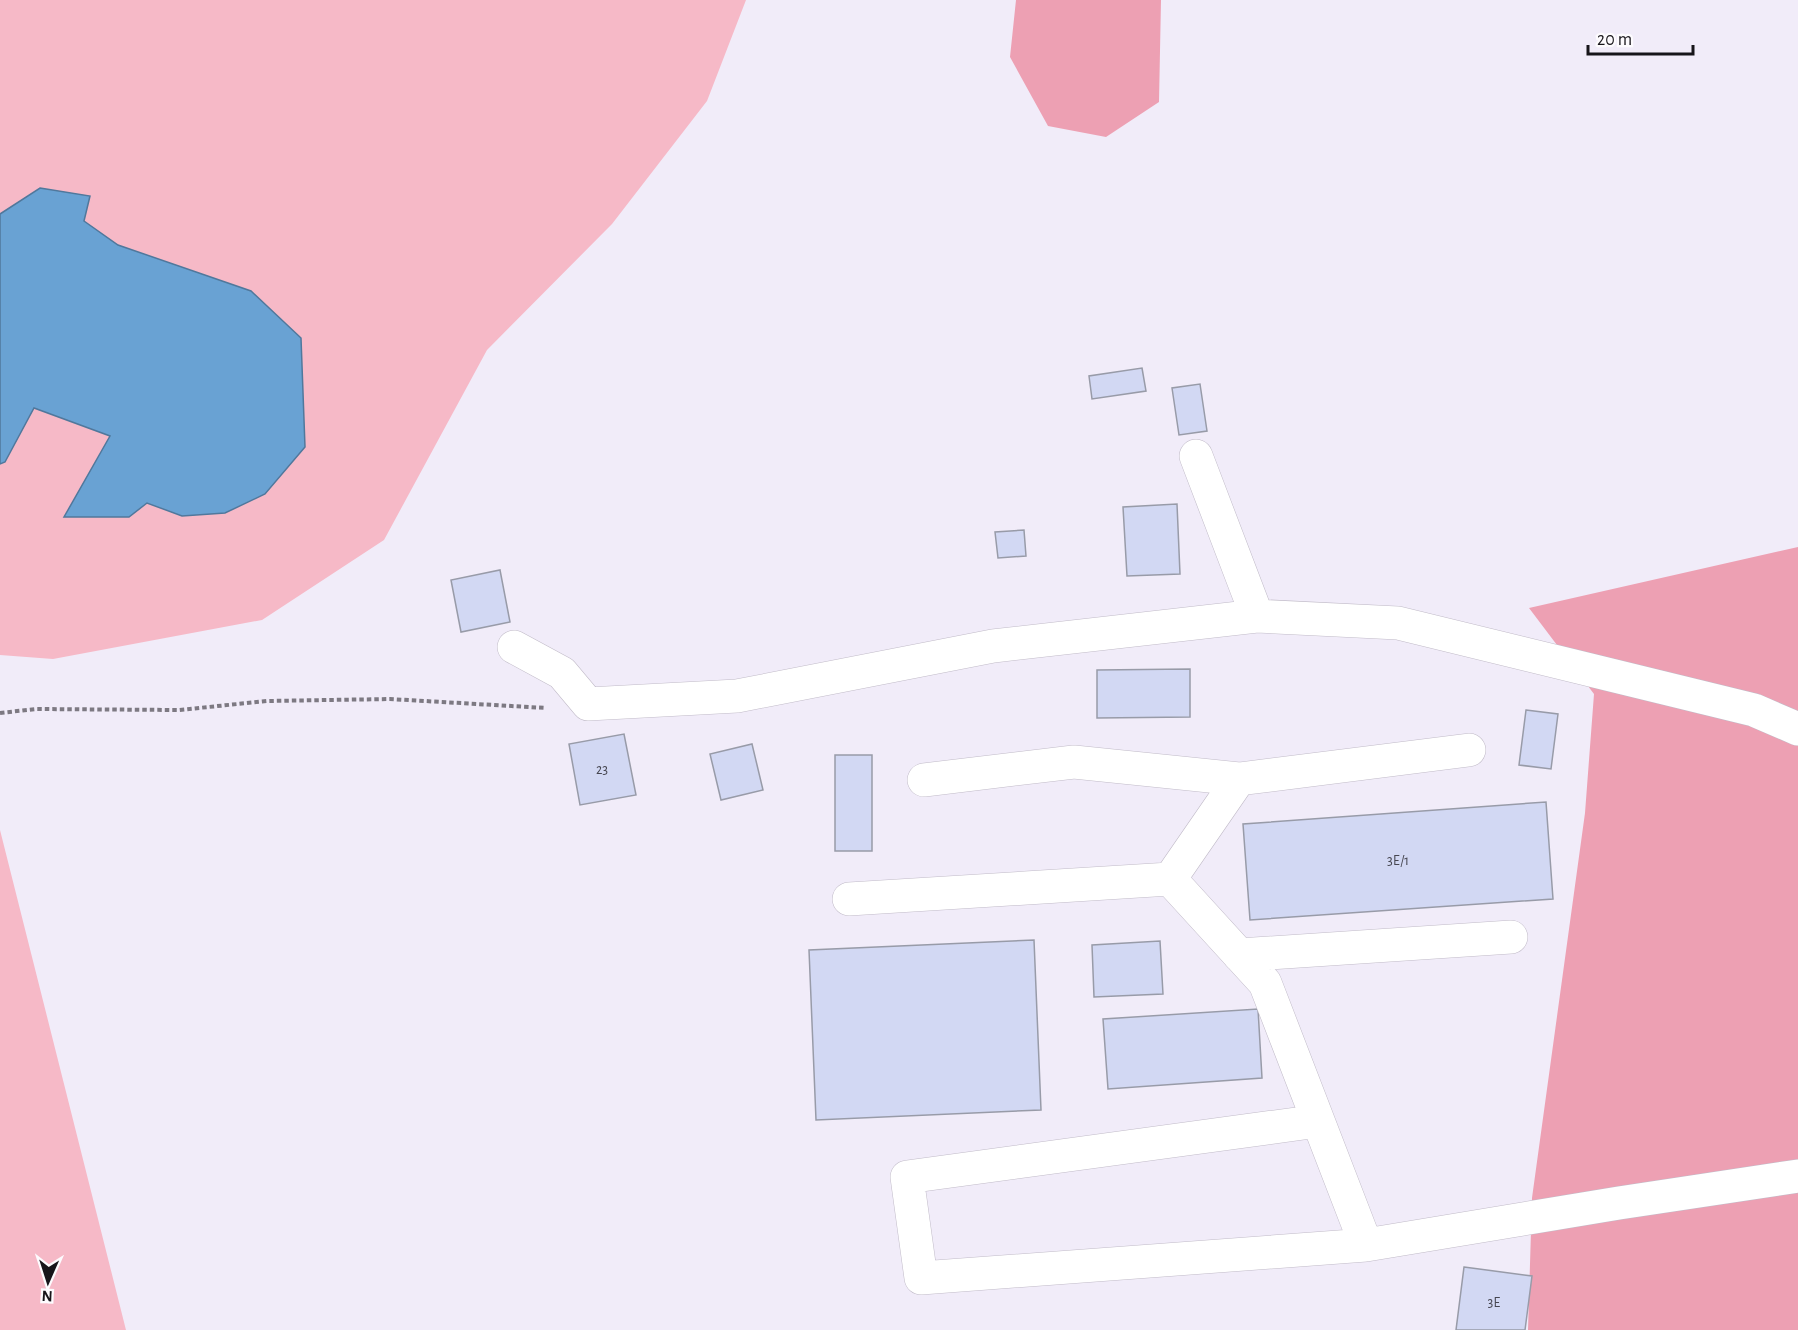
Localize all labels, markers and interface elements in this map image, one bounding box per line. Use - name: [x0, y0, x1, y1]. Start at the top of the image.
- scale bar: [1588, 18, 1693, 56]
- text: 20 m: [1597, 31, 1632, 49]
- house number: 23: [596, 763, 608, 777]
- house number: 3Е/1: [1387, 854, 1409, 868]
- north arrow: [18, 1252, 78, 1312]
- text: N: [41, 1288, 53, 1304]
- house number: 3Е: [1487, 1296, 1501, 1310]

